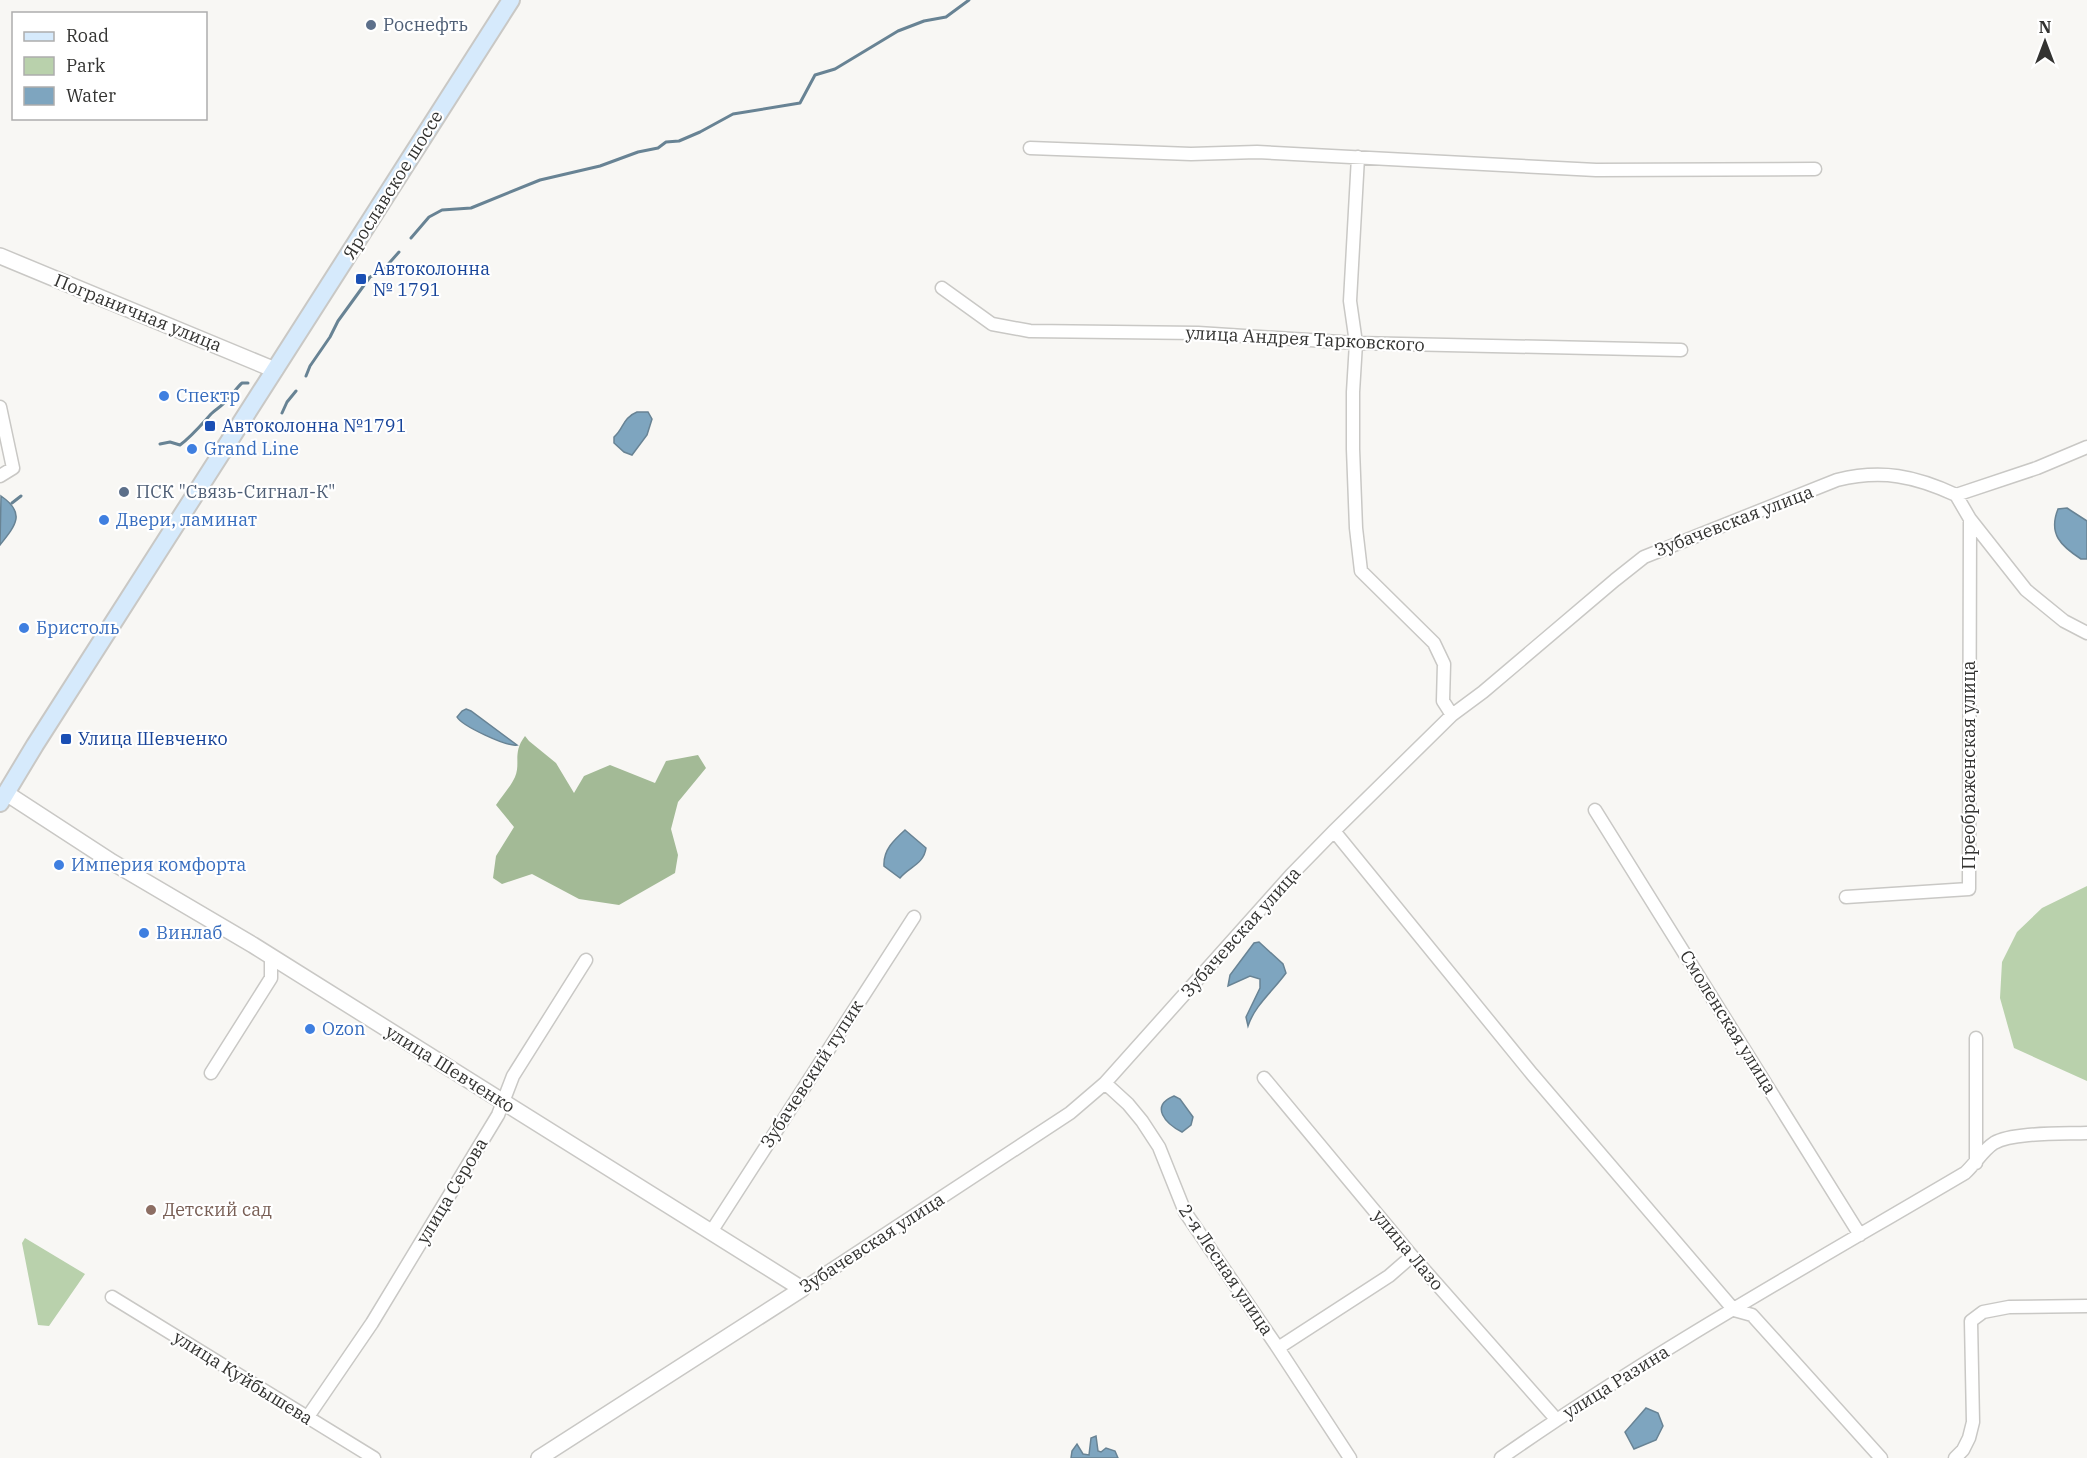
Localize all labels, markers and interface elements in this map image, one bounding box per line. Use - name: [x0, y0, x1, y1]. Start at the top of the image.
- legend: [12, 12, 207, 120]
- north arrow: [2015, 12, 2075, 72]
- place label: Роснефть: [383, 13, 468, 36]
- text: N: [2039, 17, 2051, 37]
- marker: Роснефть: [364, 18, 378, 32]
- text: Road: [66, 24, 109, 47]
- text: Park: [66, 54, 106, 77]
- text: Water: [66, 84, 116, 107]
- street label: Ярославское шоссе: [337, 106, 448, 263]
- place label: Автоколонна № 1791: [373, 257, 490, 301]
- street label: Пограничная улица: [51, 268, 226, 357]
- marker: Автоколонна № 1791: [354, 272, 368, 286]
- street label: улица Андрея Тарковского: [1185, 321, 1425, 356]
- place label: Спектр: [176, 384, 240, 407]
- marker: Спектр: [157, 389, 171, 403]
- place label: Автоколонна №1791: [222, 414, 406, 437]
- marker: Автоколонна №1791: [203, 419, 217, 433]
- place label: Grand Line: [204, 437, 299, 460]
- marker: Grand Line: [185, 442, 199, 456]
- place label: ПСК "Связь-Сигнал-К": [136, 480, 336, 503]
- street label: Зубачевская улица: [1651, 480, 1817, 561]
- marker: ПСК "Связь-Сигнал-К": [117, 485, 131, 499]
- place label: Двери, ламинат: [116, 508, 257, 531]
- marker: Двери, ламинат: [97, 513, 111, 527]
- place label: Бристоль: [36, 616, 120, 639]
- marker: Бристоль: [17, 621, 31, 635]
- street label: Преображенская улица: [1957, 660, 1980, 870]
- place label: Улица Шевченко: [78, 727, 228, 750]
- marker: Улица Шевченко: [59, 732, 73, 746]
- place label: Империя комфорта: [71, 853, 246, 876]
- marker: Империя комфорта: [52, 858, 66, 872]
- street label: Зубачевская улица: [1176, 861, 1305, 1002]
- place label: Винлаб: [156, 921, 223, 944]
- marker: Винлаб: [137, 926, 151, 940]
- street label: Смоленская улица: [1675, 946, 1782, 1098]
- street label: Зубачевский тупик: [755, 995, 868, 1152]
- place label: Ozon: [322, 1017, 366, 1040]
- street label: улица Шевченко: [381, 1019, 519, 1118]
- marker: Ozon: [303, 1022, 317, 1036]
- street label: улица Серова: [411, 1133, 492, 1248]
- street label: Зубачевская улица: [795, 1187, 949, 1298]
- place label: Детский сад: [163, 1198, 272, 1221]
- street label: 2-я Лесная улица: [1174, 1200, 1279, 1340]
- marker: Детский сад: [144, 1203, 158, 1217]
- street label: улица Лазо: [1368, 1204, 1449, 1295]
- street label: улица Куйбышева: [169, 1325, 317, 1430]
- street label: улица Разина: [1558, 1340, 1673, 1423]

